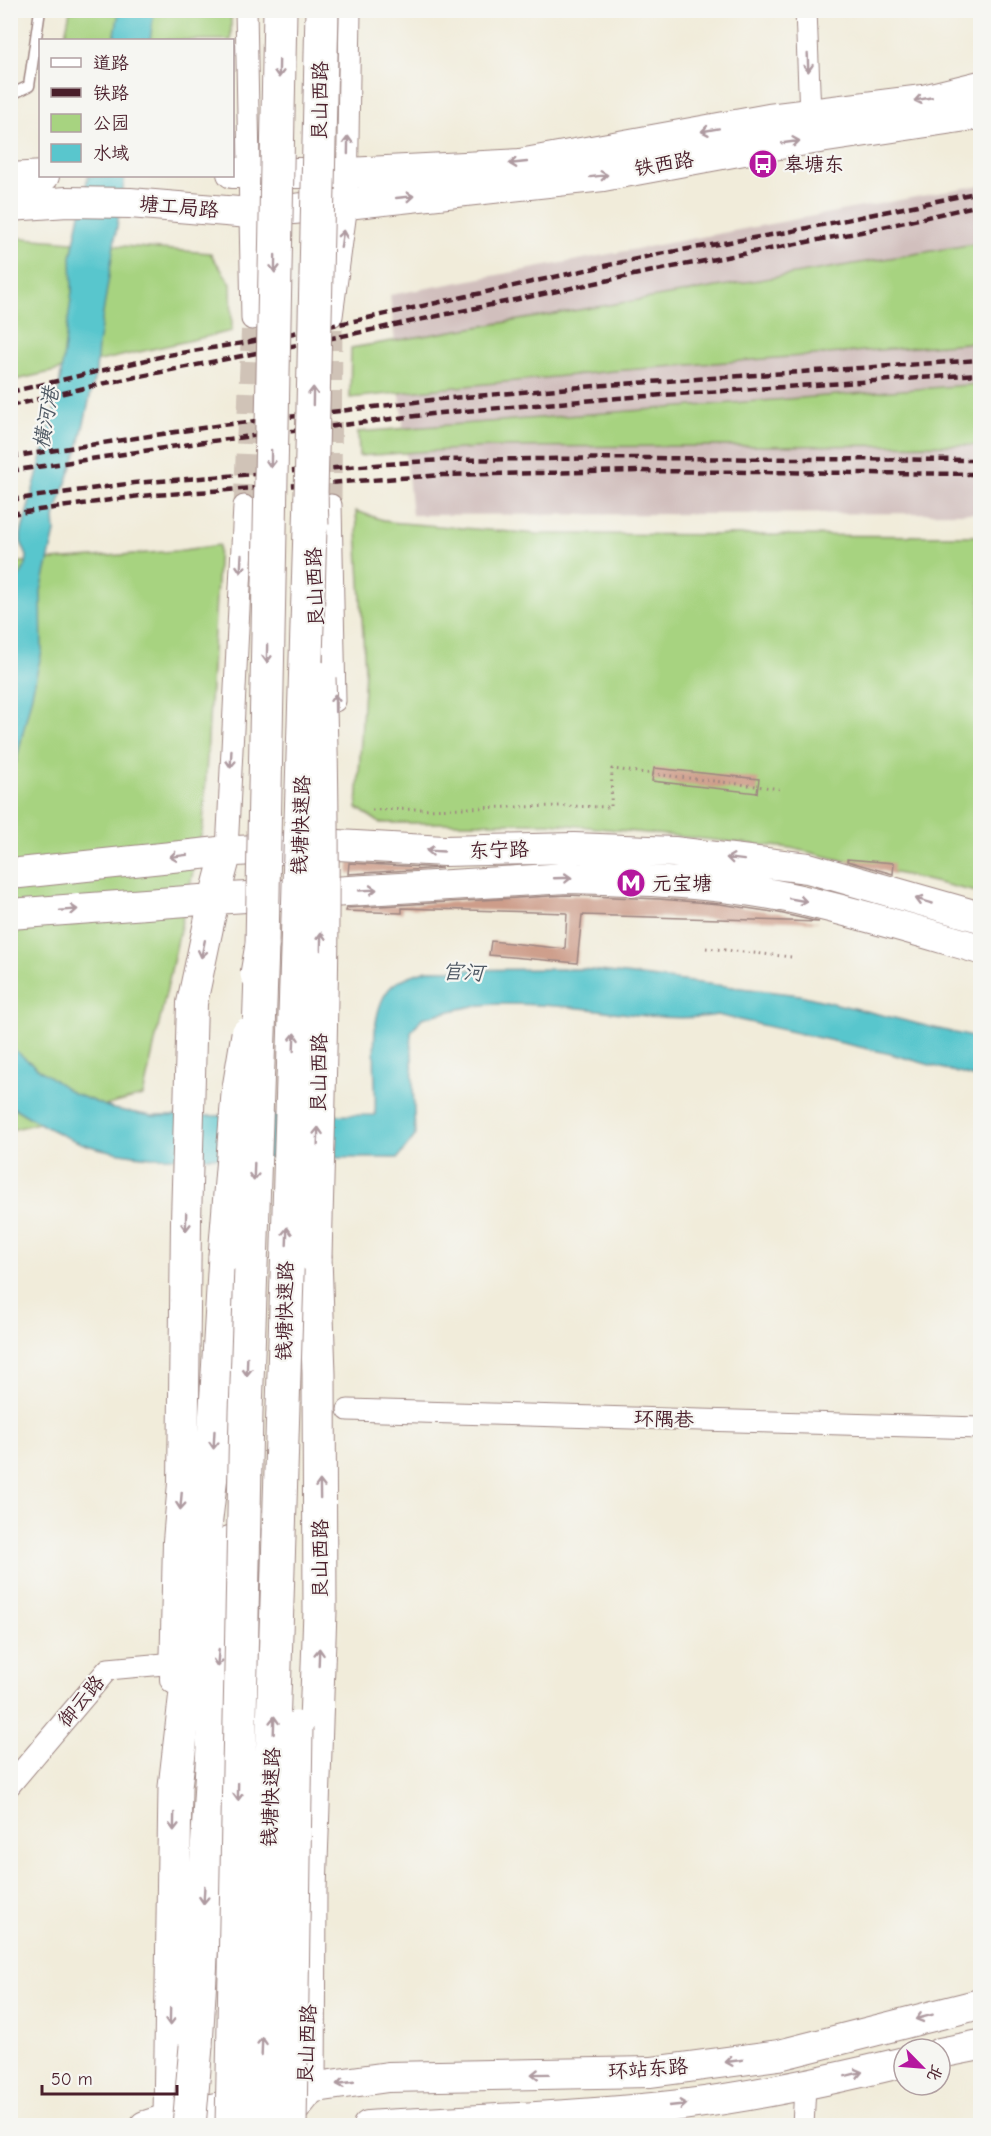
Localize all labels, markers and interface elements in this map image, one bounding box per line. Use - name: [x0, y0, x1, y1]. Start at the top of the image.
- legend: [39, 39, 234, 177]
- one-way arrow: [802, 52, 814, 72]
- text: 道路: [93, 53, 129, 74]
- one-way arrow: [273, 58, 284, 78]
- street label: 艮山西路: [308, 60, 332, 141]
- text: 铁路: [93, 83, 129, 104]
- one-way arrow: [914, 94, 934, 105]
- text: 公园: [93, 113, 129, 134]
- one-way arrow: [701, 125, 721, 136]
- one-way arrow: [343, 136, 354, 156]
- one-way arrow: [780, 137, 800, 148]
- text: 水域: [93, 143, 129, 164]
- street label: 铁西路: [632, 147, 697, 181]
- bus stop icon: 皋塘东: [747, 148, 779, 180]
- place label: 皋塘东: [784, 153, 844, 176]
- one-way arrow: [509, 158, 529, 169]
- one-way arrow: [588, 170, 608, 181]
- street label: 塘工局路: [138, 192, 221, 222]
- one-way arrow: [394, 192, 414, 203]
- one-way arrow: [337, 230, 348, 250]
- one-way arrow: [269, 253, 281, 273]
- water label: 横河港: [29, 383, 64, 451]
- one-way arrow: [308, 386, 319, 406]
- one-way arrow: [265, 448, 277, 468]
- street label: 艮山西路: [302, 546, 328, 627]
- one-way arrow: [235, 554, 246, 574]
- one-way arrow: [262, 643, 273, 663]
- one-way arrow: [329, 693, 341, 713]
- one-way arrow: [225, 749, 236, 769]
- street label: 钱塘快速路: [288, 774, 314, 875]
- street label: 东宁路: [469, 837, 530, 863]
- one-way arrow: [426, 845, 446, 856]
- one-way arrow: [168, 851, 188, 862]
- one-way arrow: [725, 853, 745, 864]
- metro station icon: 元宝塘: [615, 867, 647, 899]
- place label: 元宝塘: [652, 872, 712, 895]
- one-way arrow: [552, 873, 572, 884]
- one-way arrow: [358, 884, 378, 895]
- one-way arrow: [788, 895, 808, 906]
- one-way arrow: [915, 895, 934, 906]
- one-way arrow: [58, 904, 78, 915]
- one-way arrow: [315, 931, 327, 951]
- one-way arrow: [197, 939, 208, 958]
- water label: 官河: [441, 959, 488, 985]
- one-way arrow: [288, 1032, 299, 1052]
- street label: 艮山西路: [307, 1032, 331, 1113]
- one-way arrow: [312, 1126, 324, 1146]
- one-way arrow: [248, 1161, 260, 1181]
- one-way arrow: [180, 1212, 192, 1232]
- one-way arrow: [282, 1227, 293, 1247]
- street label: 钱塘快速路: [273, 1260, 297, 1361]
- one-way arrow: [242, 1356, 253, 1376]
- street label: 环隅巷: [634, 1406, 695, 1432]
- one-way arrow: [208, 1429, 219, 1449]
- one-way arrow: [314, 1480, 326, 1500]
- one-way arrow: [175, 1491, 186, 1510]
- street label: 艮山西路: [309, 1518, 332, 1599]
- one-way arrow: [212, 1648, 223, 1668]
- one-way arrow: [313, 1648, 324, 1668]
- street label: 御云路: [53, 1670, 110, 1731]
- one-way arrow: [268, 1716, 279, 1736]
- street label: 钱塘快速路: [258, 1746, 284, 1847]
- one-way arrow: [232, 1782, 244, 1802]
- one-way arrow: [169, 1811, 180, 1831]
- one-way arrow: [199, 1884, 210, 1904]
- street label: 艮山西路: [293, 2002, 321, 2085]
- one-way arrow: [165, 2006, 176, 2026]
- one-way arrow: [914, 2012, 933, 2023]
- one-way arrow: [256, 2037, 267, 2057]
- north arrow: [892, 2037, 952, 2097]
- street label: 环站东路: [607, 2055, 690, 2083]
- one-way arrow: [724, 2056, 744, 2067]
- scale bar: [42, 2058, 177, 2096]
- text: 北: [923, 2062, 946, 2084]
- one-way arrow: [845, 2067, 864, 2079]
- one-way arrow: [530, 2068, 550, 2080]
- text: 50 m: [51, 2069, 93, 2090]
- one-way arrow: [336, 2078, 355, 2089]
- one-way arrow: [667, 2099, 687, 2110]

